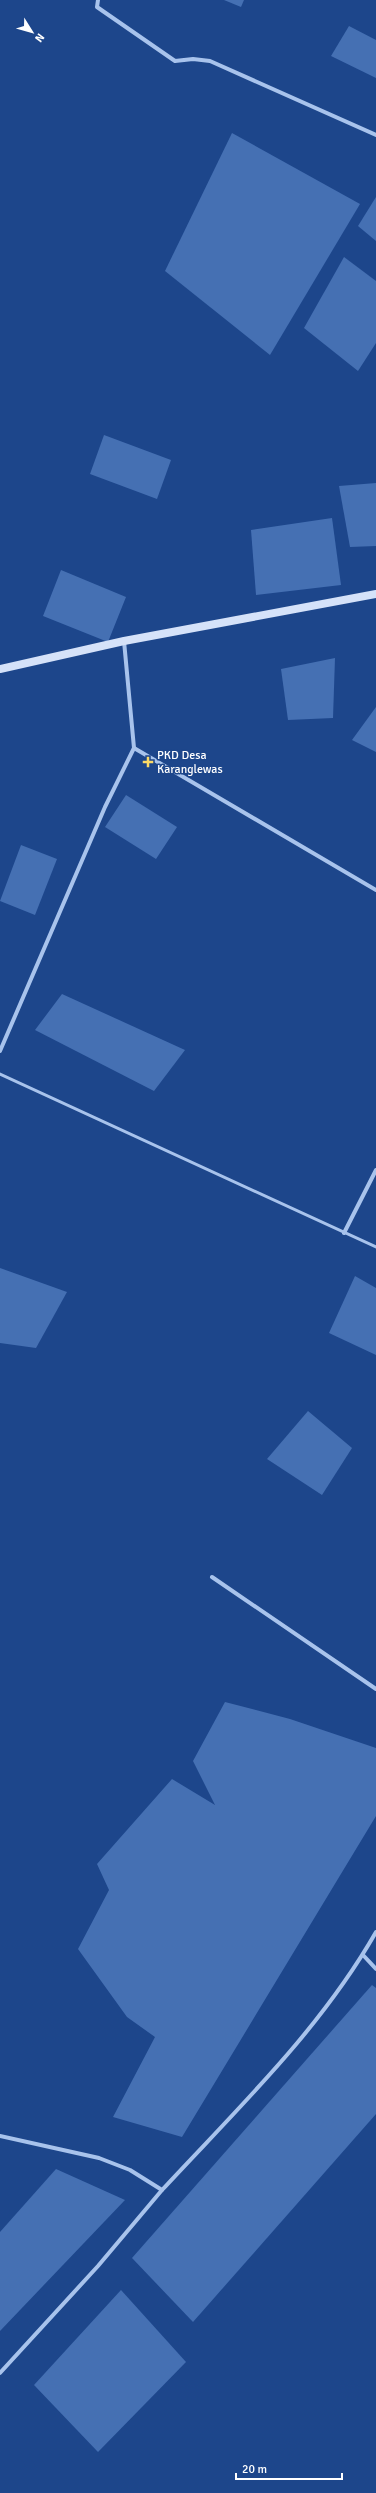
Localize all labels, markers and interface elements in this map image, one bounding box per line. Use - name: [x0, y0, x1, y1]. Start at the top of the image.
- north arrow: [12, 12, 52, 52]
- text: N: [32, 31, 47, 45]
- place label: PKD Desa Karanglewas: [157, 748, 223, 777]
- marker: PKD Desa Karanglewas: [142, 756, 154, 768]
- scale bar: [236, 2455, 342, 2481]
- text: 20 m: [242, 2462, 267, 2477]

